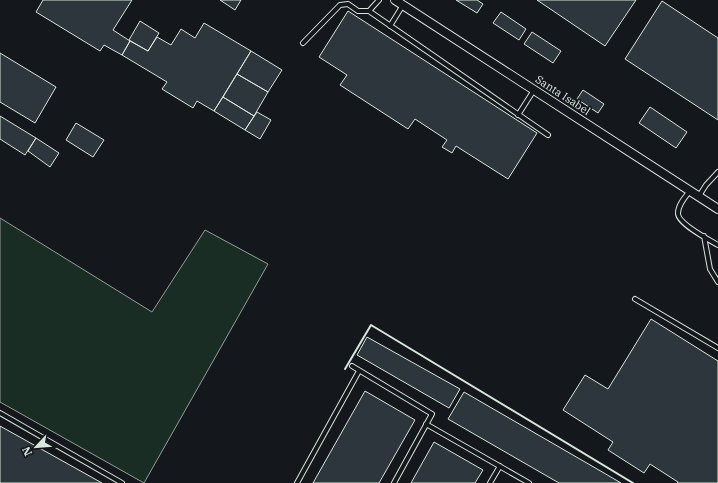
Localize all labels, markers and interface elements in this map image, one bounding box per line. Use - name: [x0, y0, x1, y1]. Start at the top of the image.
- street label: Santa Isabel: [533, 72, 593, 118]
- north arrow: [16, 427, 56, 467]
- text: N: [19, 444, 35, 458]

